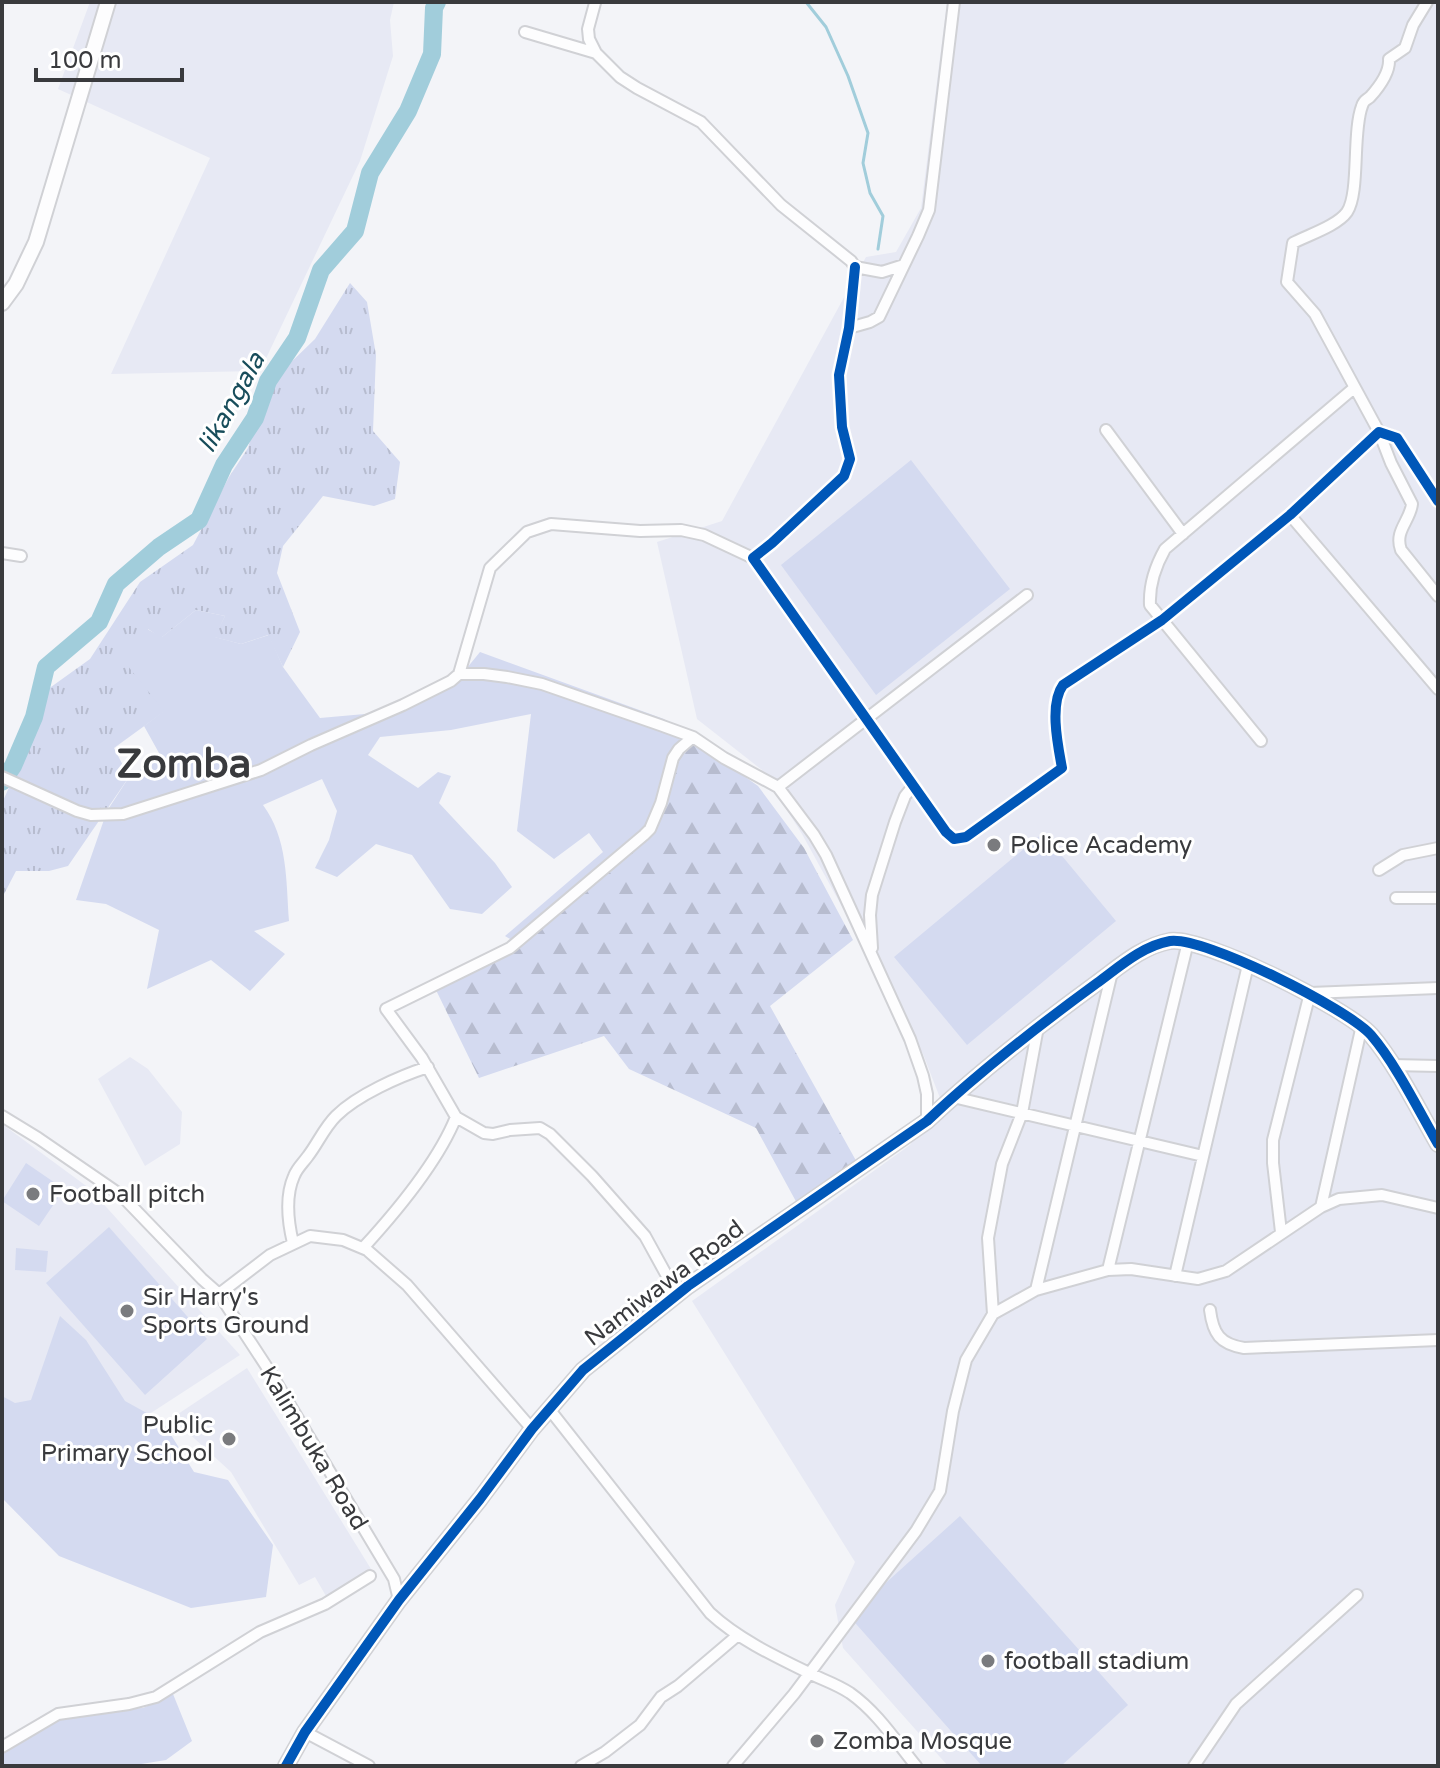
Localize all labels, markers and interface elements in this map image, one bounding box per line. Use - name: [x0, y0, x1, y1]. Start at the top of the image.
- scale bar: [36, 32, 182, 82]
- text: 100 m: [48, 46, 122, 75]
- water label: likangala: [191, 346, 272, 458]
- district label: Zomba: [117, 740, 251, 788]
- place label: Police Academy: [1010, 831, 1192, 860]
- marker: Police Academy: [985, 836, 1003, 854]
- place label: Football pitch: [49, 1180, 205, 1209]
- marker: Football pitch: [24, 1185, 42, 1203]
- street label: Namiwawa Road: [579, 1214, 750, 1353]
- place label: Sir Harry's Sports Ground: [143, 1283, 309, 1340]
- marker: Sir Harry's Sports Ground: [118, 1302, 136, 1320]
- street label: Kalimbuka Road: [253, 1361, 374, 1536]
- place label: Public Primary School: [41, 1411, 213, 1468]
- marker: Public Primary School: [220, 1430, 238, 1448]
- place label: football stadium: [1004, 1647, 1189, 1676]
- marker: football stadium: [979, 1652, 997, 1670]
- place label: Zomba Mosque: [833, 1727, 1012, 1756]
- marker: Zomba Mosque: [808, 1732, 826, 1750]

